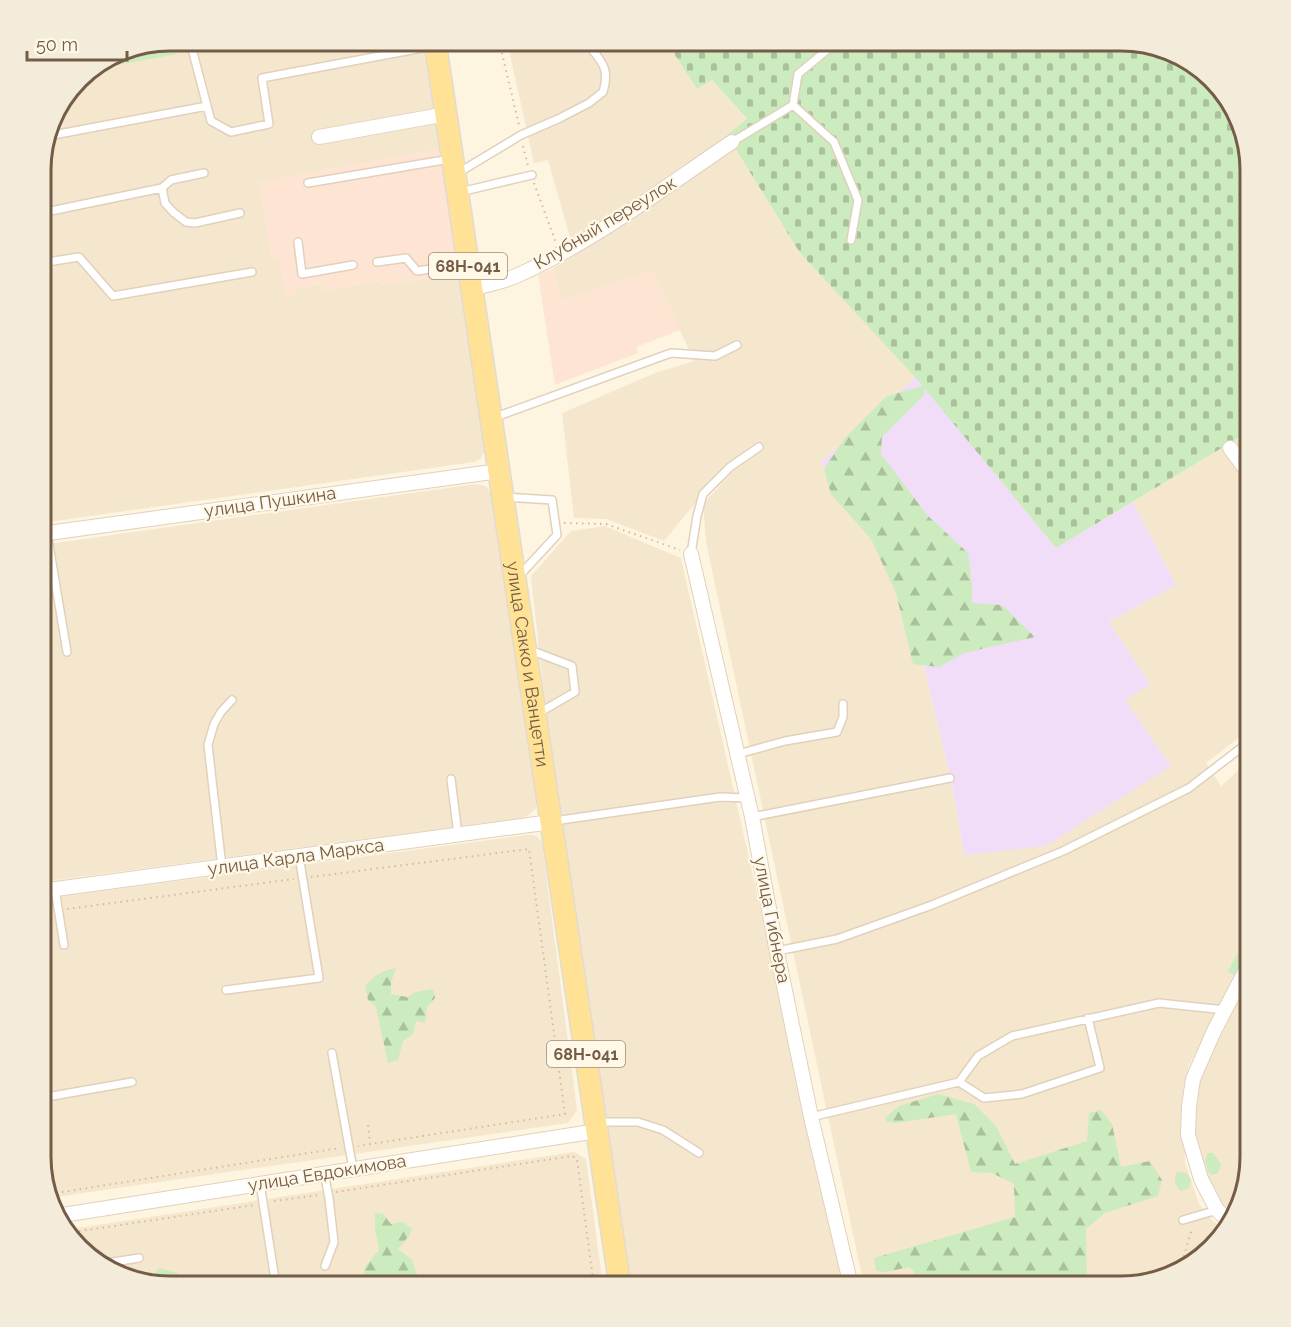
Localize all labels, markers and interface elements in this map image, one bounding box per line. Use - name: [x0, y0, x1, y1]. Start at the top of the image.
- scale bar: [27, 24, 128, 62]
- text: 50 m: [36, 34, 78, 55]
- street label: Клубный переулок: [530, 172, 680, 273]
- road number: 68Н-041: [429, 253, 507, 279]
- street label: улица Пушкина: [203, 482, 337, 521]
- street label: улица Сакко и Ванцетти: [502, 560, 554, 768]
- street label: улица Карла Маркса: [206, 834, 385, 879]
- street label: улица Гибнера: [750, 855, 795, 985]
- road number: 68Н-041: [547, 1041, 625, 1067]
- street label: улица Евдокимова: [246, 1150, 408, 1195]

